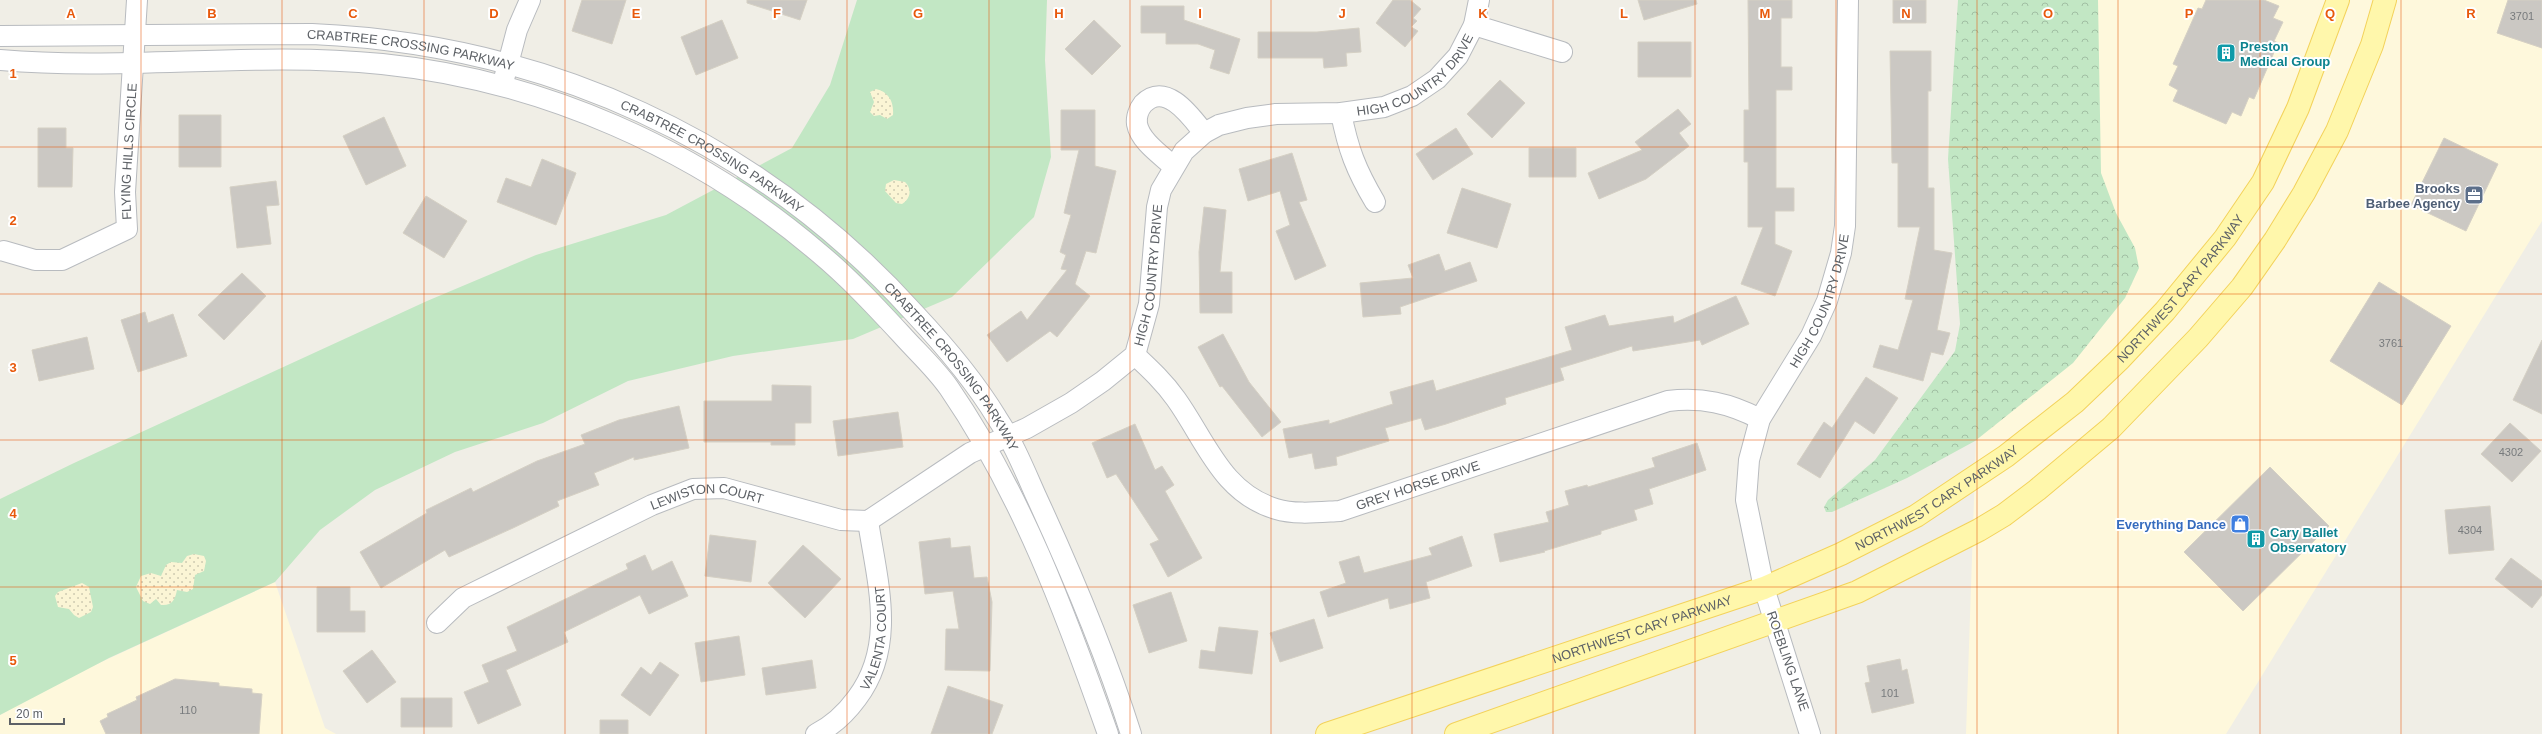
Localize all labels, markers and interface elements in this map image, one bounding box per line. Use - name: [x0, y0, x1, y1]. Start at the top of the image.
- text: A: [66, 6, 76, 21]
- text: B: [207, 6, 217, 21]
- text: C: [348, 6, 358, 21]
- text: D: [489, 6, 499, 21]
- text: E: [632, 6, 641, 21]
- text: F: [773, 6, 781, 21]
- text: G: [913, 6, 923, 21]
- text: H: [1054, 6, 1064, 21]
- text: I: [1198, 6, 1202, 21]
- text: J: [1338, 6, 1346, 21]
- text: K: [1478, 6, 1488, 21]
- text: L: [1620, 6, 1628, 21]
- text: M: [1760, 6, 1770, 21]
- text: N: [1901, 6, 1911, 21]
- text: O: [2043, 6, 2053, 21]
- text: P: [2185, 6, 2194, 21]
- text: Q: [2325, 6, 2335, 21]
- text: R: [2466, 6, 2476, 21]
- house number: 3701: [2510, 10, 2534, 22]
- street label: CRABTREE CROSSING PARKWAY: [307, 26, 516, 73]
- street label: HIGH COUNTRY DRIVE: [1356, 31, 1476, 118]
- place label: Preston Medical Group: [2240, 39, 2330, 69]
- building icon: Preston Medical Group: [2215, 42, 2237, 64]
- text: 1: [9, 66, 17, 81]
- street label: FLYING HILLS CIRCLE: [117, 82, 139, 220]
- street label: CRABTREE CROSSING PARKWAY: [619, 97, 807, 216]
- place label: Brooks Barbee Agency: [2366, 181, 2461, 211]
- office icon: Brooks Barbee Agency: [2463, 184, 2485, 206]
- street label: HIGH COUNTRY DRIVE: [1130, 203, 1165, 348]
- street label: NORTHWEST CARY PARKWAY: [2114, 211, 2247, 365]
- text: 2: [9, 213, 17, 228]
- street label: HIGH COUNTRY DRIVE: [1786, 232, 1851, 370]
- street label: CRABTREE CROSSING PARKWAY: [881, 279, 1022, 453]
- house number: 3761: [2379, 337, 2403, 349]
- text: 3: [9, 360, 17, 375]
- street label: NORTHWEST CARY PARKWAY: [1852, 442, 2021, 553]
- house number: 4302: [2499, 446, 2523, 458]
- street label: GREY HORSE DRIVE: [1354, 457, 1482, 513]
- street label: LEWISTON COURT: [648, 480, 766, 512]
- text: 4: [9, 506, 17, 521]
- shop icon: Everything Dance: [2229, 513, 2251, 535]
- place label: Everything Dance: [2116, 517, 2226, 532]
- house number: 4304: [2458, 524, 2482, 536]
- place label: Cary Ballet Observatory: [2270, 525, 2347, 555]
- building icon: Cary Ballet Observatory: [2245, 528, 2267, 550]
- street label: VALENTA COURT: [857, 585, 889, 693]
- street label: NORTHWEST CARY PARKWAY: [1550, 592, 1734, 666]
- street label: ROEBLING LANE: [1764, 609, 1812, 713]
- text: 5: [9, 653, 17, 668]
- house number: 101: [1881, 687, 1899, 699]
- scale bar: [10, 700, 64, 726]
- house number: 110: [179, 704, 197, 716]
- text: 20 m: [16, 707, 43, 721]

